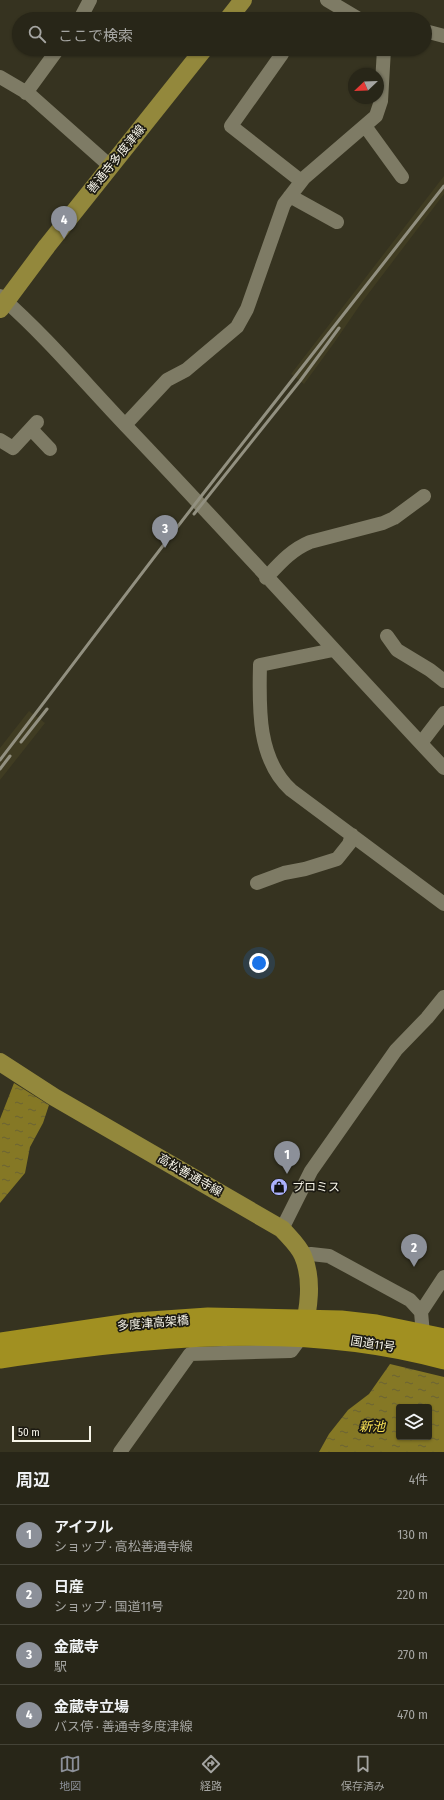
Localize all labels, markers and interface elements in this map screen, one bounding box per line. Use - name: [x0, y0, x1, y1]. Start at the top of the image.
- search box: [12, 12, 432, 56]
- icon: search: [26, 23, 48, 45]
- text: ここで検索: [58, 27, 133, 45]
- north arrow: [348, 68, 384, 104]
- street label: 善通寺多度津線: [84, 122, 148, 196]
- pin: 4: [51, 206, 77, 239]
- pin: 3: [152, 515, 178, 548]
- your location: [249, 953, 269, 973]
- pin: 1: [274, 1141, 300, 1174]
- street label: 高松善通寺線: [155, 1151, 225, 1199]
- shop icon: プロミス: [269, 1177, 289, 1197]
- place label: プロミス: [292, 1180, 340, 1194]
- pin: 2: [401, 1234, 427, 1267]
- street label: 多度津高架橋: [117, 1313, 189, 1333]
- street label: 国道11号: [350, 1334, 396, 1354]
- map controls: [396, 1404, 432, 1440]
- button: layers: [396, 1404, 432, 1440]
- water label: 新池: [359, 1419, 387, 1434]
- scale bar: [12, 1424, 91, 1443]
- text: 50 m: [18, 1426, 40, 1439]
- text: 周辺: [16, 1470, 50, 1491]
- text: 4件: [409, 1472, 428, 1487]
- text: アイフル: [54, 1518, 113, 1536]
- text: 1: [26, 1527, 32, 1542]
- text: 130 m: [397, 1527, 428, 1542]
- text: ショップ · 高松善通寺線: [54, 1539, 193, 1554]
- text: 日産: [54, 1578, 84, 1596]
- text: 2: [26, 1587, 32, 1602]
- text: 220 m: [397, 1587, 428, 1602]
- text: ショップ · 国道11号: [54, 1599, 164, 1614]
- text: 金蔵寺: [54, 1638, 99, 1656]
- text: 3: [26, 1647, 32, 1662]
- text: 270 m: [397, 1647, 428, 1662]
- text: 駅: [54, 1659, 67, 1674]
- text: 金蔵寺立場: [54, 1698, 129, 1716]
- text: 4: [26, 1707, 32, 1722]
- text: 470 m: [397, 1707, 428, 1722]
- text: バス停 · 善通寺多度津線: [54, 1719, 193, 1734]
- tab: 地図: [59, 1753, 81, 1793]
- tab: 経路: [200, 1753, 222, 1793]
- tab: 保存済み: [341, 1753, 385, 1793]

